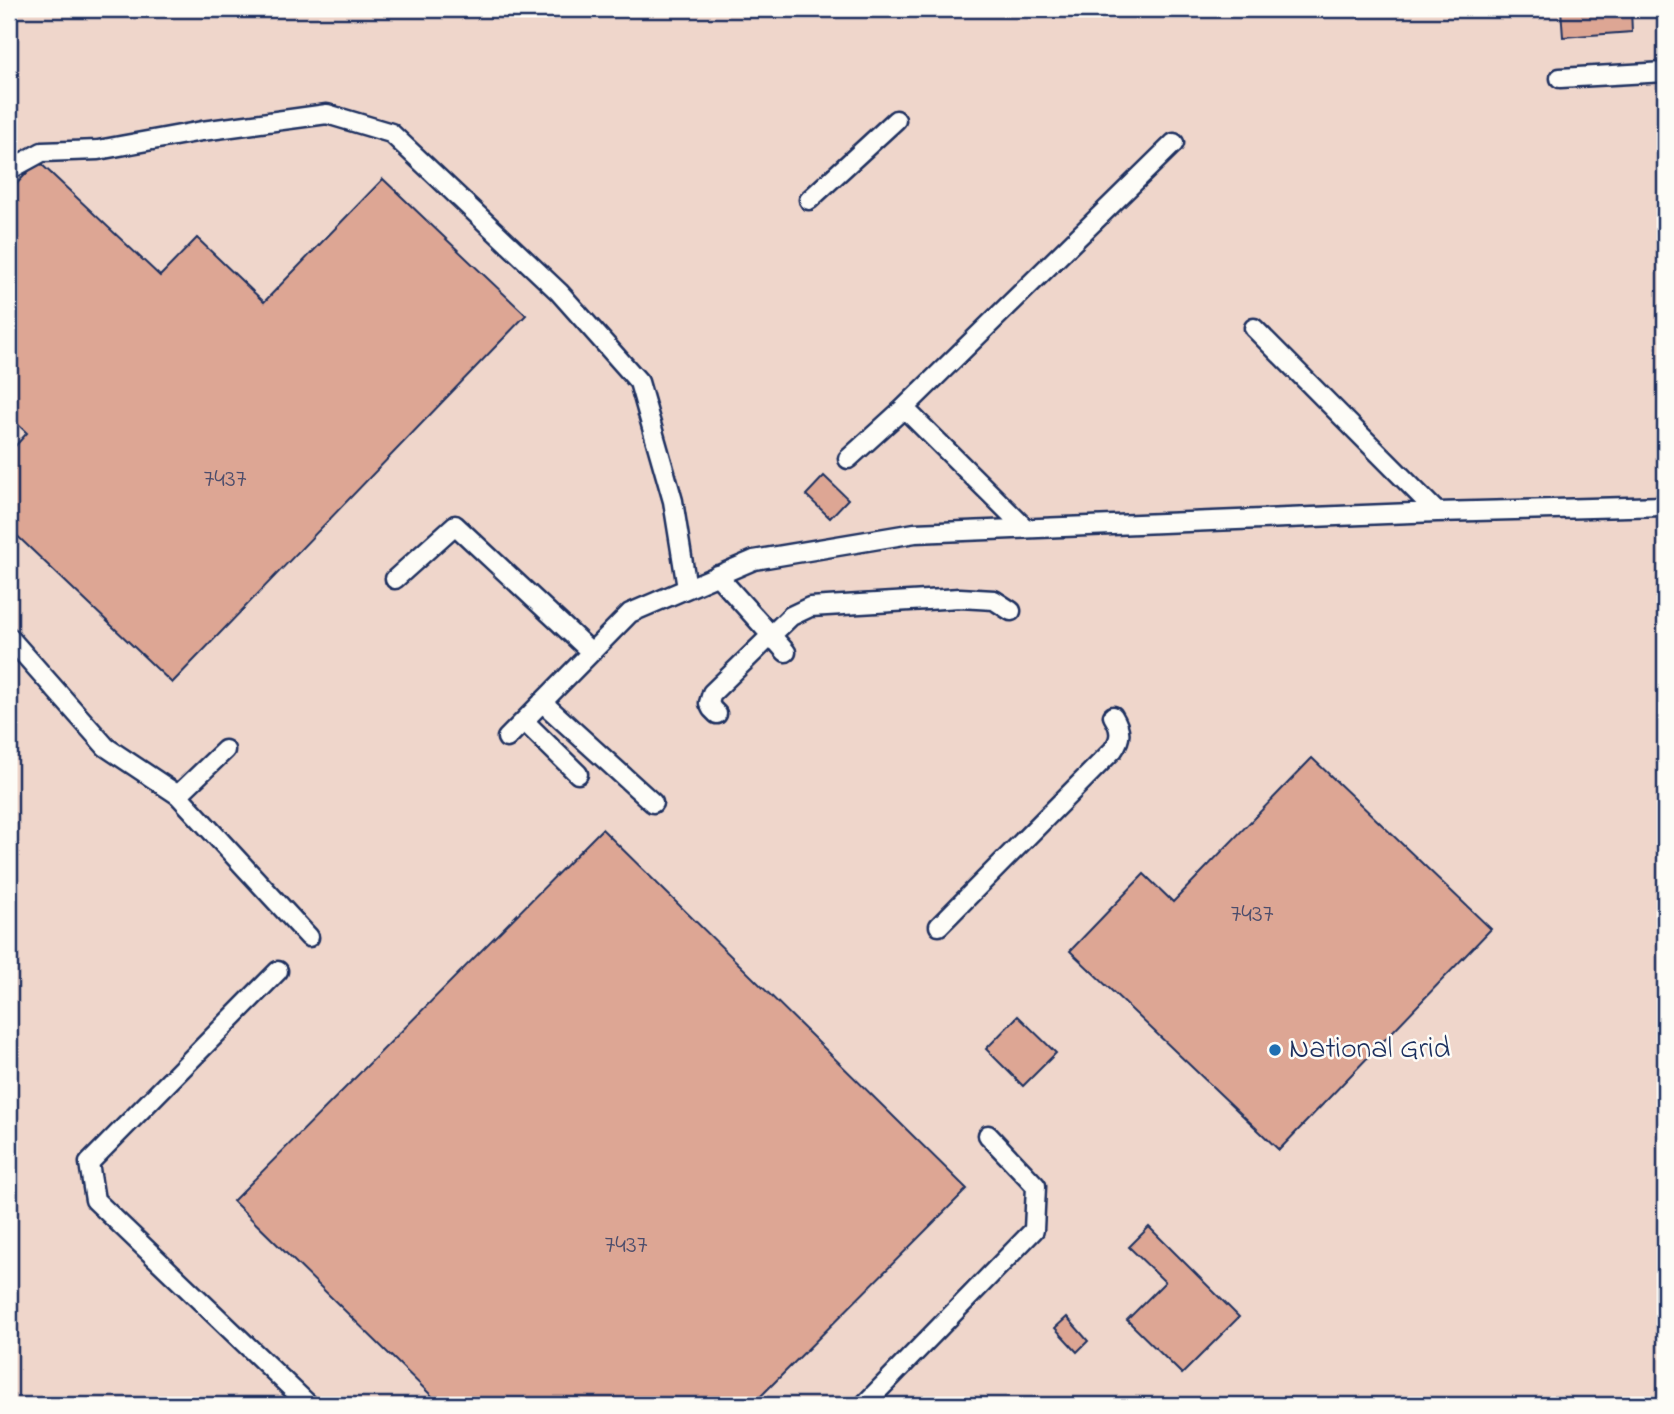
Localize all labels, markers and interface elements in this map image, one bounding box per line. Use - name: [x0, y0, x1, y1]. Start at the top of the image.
- house number: 7437: [204, 461, 247, 499]
- house number: 7437: [1231, 896, 1274, 934]
- place label: National Grid: [1289, 1028, 1451, 1072]
- marker: National Grid: [1267, 1042, 1283, 1058]
- house number: 7437: [605, 1227, 648, 1265]

